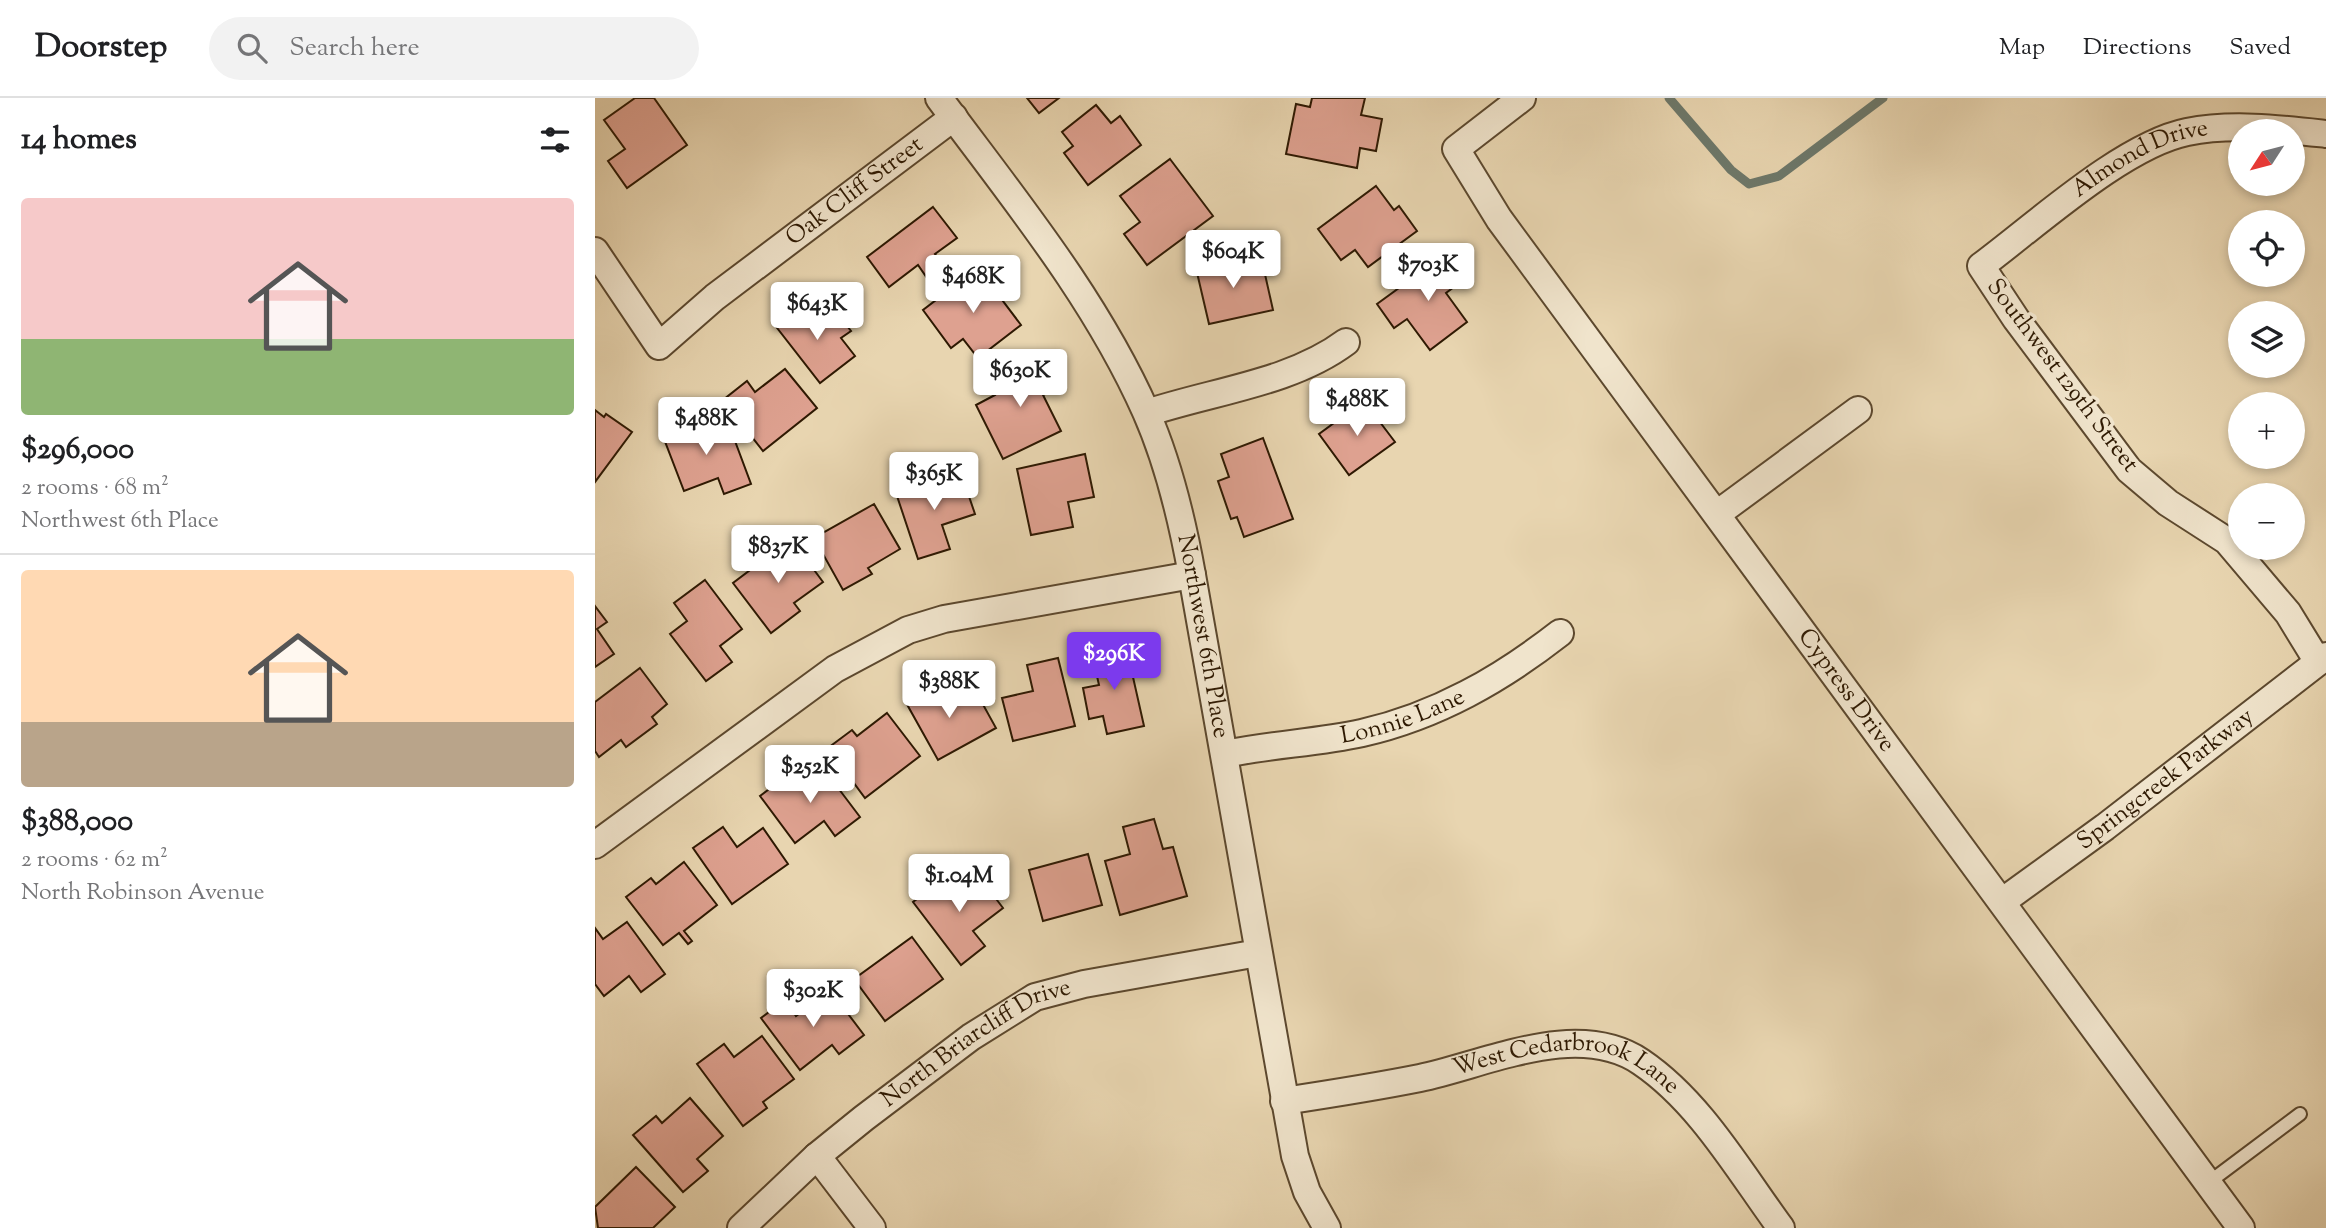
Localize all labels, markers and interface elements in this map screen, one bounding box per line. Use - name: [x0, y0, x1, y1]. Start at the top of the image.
- search box: [209, 17, 699, 80]
- text: Doorstep: [35, 24, 167, 72]
- icon: search: [233, 29, 271, 67]
- text: Search here: [289, 30, 420, 67]
- text: Map: [1999, 31, 2045, 65]
- text: Directions: [2083, 31, 2191, 65]
- text: Saved: [2229, 31, 2291, 65]
- street label: Almond Drive: [2065, 112, 2210, 206]
- text: 14 homes: [21, 119, 137, 162]
- north arrow: [2228, 119, 2305, 196]
- map controls: [2228, 119, 2305, 560]
- icon: filters: [536, 121, 574, 159]
- street label: Oak Cliff Street: [779, 129, 931, 255]
- button: locate: [2228, 210, 2305, 287]
- pin: $604K: [1184, 230, 1282, 290]
- text: $604K: [1202, 236, 1264, 269]
- icon: home: [235, 243, 361, 369]
- pin: $703K: [1379, 244, 1477, 303]
- text: $703K: [1397, 249, 1459, 282]
- pin: $468K: [924, 256, 1022, 315]
- text: $468K: [941, 261, 1005, 294]
- street label: Southwest 129th Street: [1978, 272, 2146, 480]
- pin: $643K: [768, 282, 866, 342]
- text: $643K: [787, 288, 847, 321]
- button: layers: [2228, 301, 2305, 378]
- pin: $630K: [971, 350, 1069, 409]
- text: $630K: [989, 355, 1051, 388]
- pin: $488K: [1308, 378, 1406, 438]
- text: $488K: [1325, 384, 1389, 417]
- button: +: [2228, 392, 2305, 469]
- pin: $488K: [657, 398, 755, 457]
- text: $488K: [674, 403, 738, 436]
- text: $296,000: [21, 429, 134, 472]
- pin: $365K: [885, 452, 983, 512]
- text: $365K: [905, 458, 963, 491]
- text: 2 rooms · 68 m²: [21, 472, 169, 505]
- button: −: [2228, 483, 2305, 560]
- text: Northwest 6th Place: [21, 505, 219, 538]
- pin: $837K: [729, 526, 827, 585]
- text: $837K: [747, 531, 809, 564]
- street label: Northwest 6th Place: [1168, 531, 1238, 741]
- icon: home: [235, 615, 361, 741]
- street label: Cypress Drive: [1789, 622, 1903, 760]
- pin: $296K: [1065, 632, 1163, 692]
- text: $296K: [1083, 638, 1145, 671]
- pin: $388K: [900, 660, 998, 720]
- text: $388K: [918, 666, 980, 699]
- street label: Lonnie Lane: [1338, 681, 1471, 754]
- street label: Springcreek Parkway: [2070, 700, 2262, 859]
- pin: $252K: [761, 746, 859, 805]
- text: $252K: [781, 751, 839, 784]
- text: $388,000: [21, 801, 133, 844]
- text: 2 rooms · 62 m²: [21, 844, 168, 877]
- pin: $1.04M: [902, 854, 1016, 914]
- text: $1.04M: [924, 860, 994, 893]
- text: North Robinson Avenue: [21, 877, 264, 910]
- pin: $302K: [764, 970, 862, 1029]
- street label: North Briarcliff Drive: [874, 971, 1075, 1116]
- text: $302K: [783, 975, 843, 1008]
- street label: West Cedarbrook Lane: [1449, 1027, 1687, 1103]

